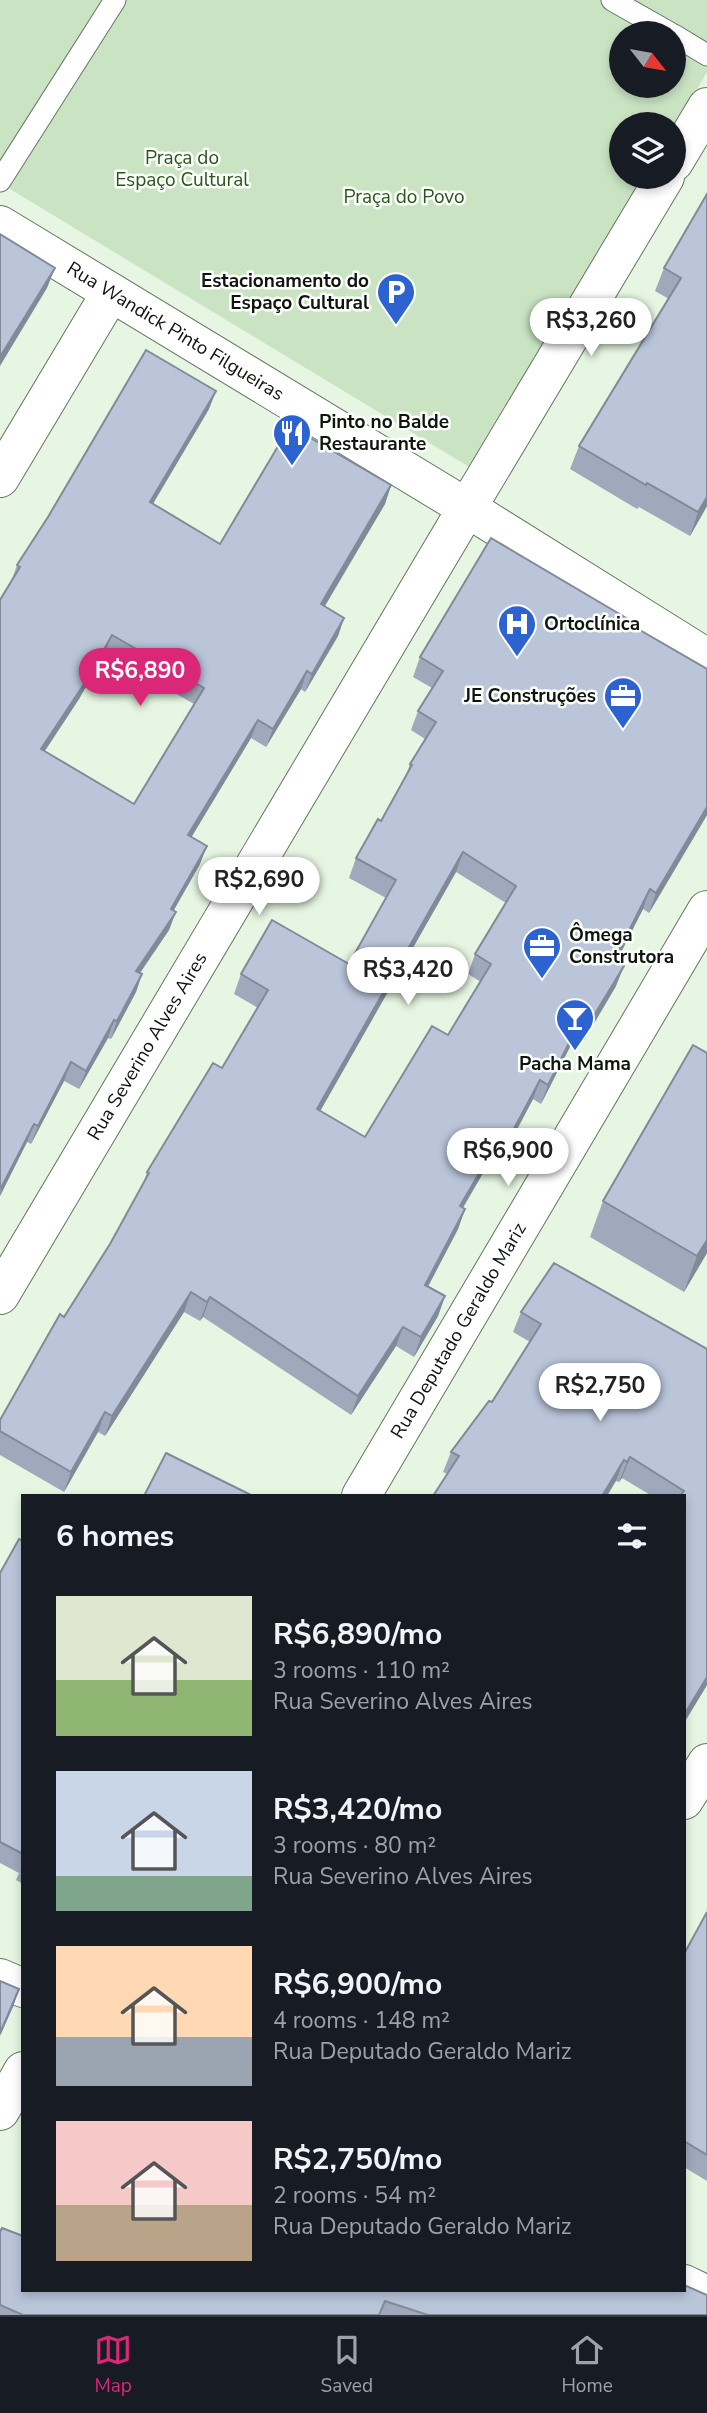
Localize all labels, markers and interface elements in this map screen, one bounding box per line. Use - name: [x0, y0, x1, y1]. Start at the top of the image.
- north arrow: [609, 21, 686, 98]
- map controls: [609, 21, 686, 189]
- button: layers: [609, 112, 686, 189]
- park label: Praça do Espaço Cultural: [115, 145, 249, 193]
- park label: Praça do Povo: [343, 184, 465, 210]
- street label: Rua Wandick Pinto Filgueiras: [62, 255, 289, 407]
- place label: Estacionamento do Espaço Cultural: [201, 268, 369, 316]
- parking icon: Estacionamento do Espaço Cultural: [375, 271, 417, 326]
- pin: R$3,260: [526, 298, 656, 358]
- text: R$3,260: [546, 305, 636, 336]
- place label: Pinto no Balde Restaurante: [319, 409, 449, 457]
- restaurant icon: Pinto no Balde Restaurante: [271, 412, 313, 467]
- hospital icon: Ortoclínica: [496, 603, 538, 658]
- place label: Ortoclínica: [544, 611, 640, 637]
- pin: R$6,890: [75, 648, 205, 708]
- text: R$6,890: [95, 655, 185, 686]
- office icon: JE Construções: [602, 675, 644, 730]
- place label: JE Construções: [463, 683, 596, 709]
- pin: R$2,690: [194, 858, 324, 917]
- text: R$2,690: [214, 864, 304, 895]
- place label: Ômega Construtora: [569, 922, 674, 970]
- office icon: Ômega Construtora: [521, 925, 563, 980]
- street label: Rua Severino Alves Aires: [82, 948, 213, 1145]
- pin: R$3,420: [343, 948, 473, 1007]
- text: R$3,420: [363, 954, 453, 985]
- bar icon: Pacha Mama: [554, 997, 596, 1052]
- place label: Pacha Mama: [519, 1051, 631, 1077]
- pin: R$6,900: [443, 1128, 573, 1188]
- text: R$6,900: [463, 1135, 553, 1166]
- street label: Rua Deputado Geraldo Mariz: [385, 1218, 533, 1444]
- pin: R$2,750: [535, 1364, 665, 1423]
- text: R$2,750: [555, 1370, 645, 1401]
- text: 6 homes: [56, 1516, 174, 1557]
- icon: filters: [613, 1517, 651, 1555]
- text: R$6,890/mo: [273, 1614, 442, 1655]
- icon: home: [112, 1624, 196, 1708]
- text: 3 rooms · 110 m²: [273, 1655, 450, 1686]
- text: Rua Severino Alves Aires: [273, 1686, 533, 1717]
- text: R$3,420/mo: [273, 1789, 442, 1830]
- icon: home: [112, 1799, 196, 1883]
- text: 3 rooms · 80 m²: [273, 1830, 436, 1861]
- text: Rua Severino Alves Aires: [273, 1861, 533, 1892]
- text: R$6,900/mo: [273, 1964, 442, 2005]
- icon: home: [112, 1974, 196, 2058]
- text: 4 rooms · 148 m²: [273, 2005, 450, 2036]
- text: Rua Deputado Geraldo Mariz: [273, 2036, 571, 2067]
- text: R$2,750/mo: [273, 2139, 442, 2180]
- icon: home: [112, 2149, 196, 2233]
- text: 2 rooms · 54 m²: [273, 2180, 436, 2211]
- text: Rua Deputado Geraldo Mariz: [273, 2211, 571, 2242]
- tab: Map: [94, 2331, 132, 2399]
- tab: Saved: [321, 2331, 373, 2399]
- tab: Home: [561, 2331, 613, 2399]

